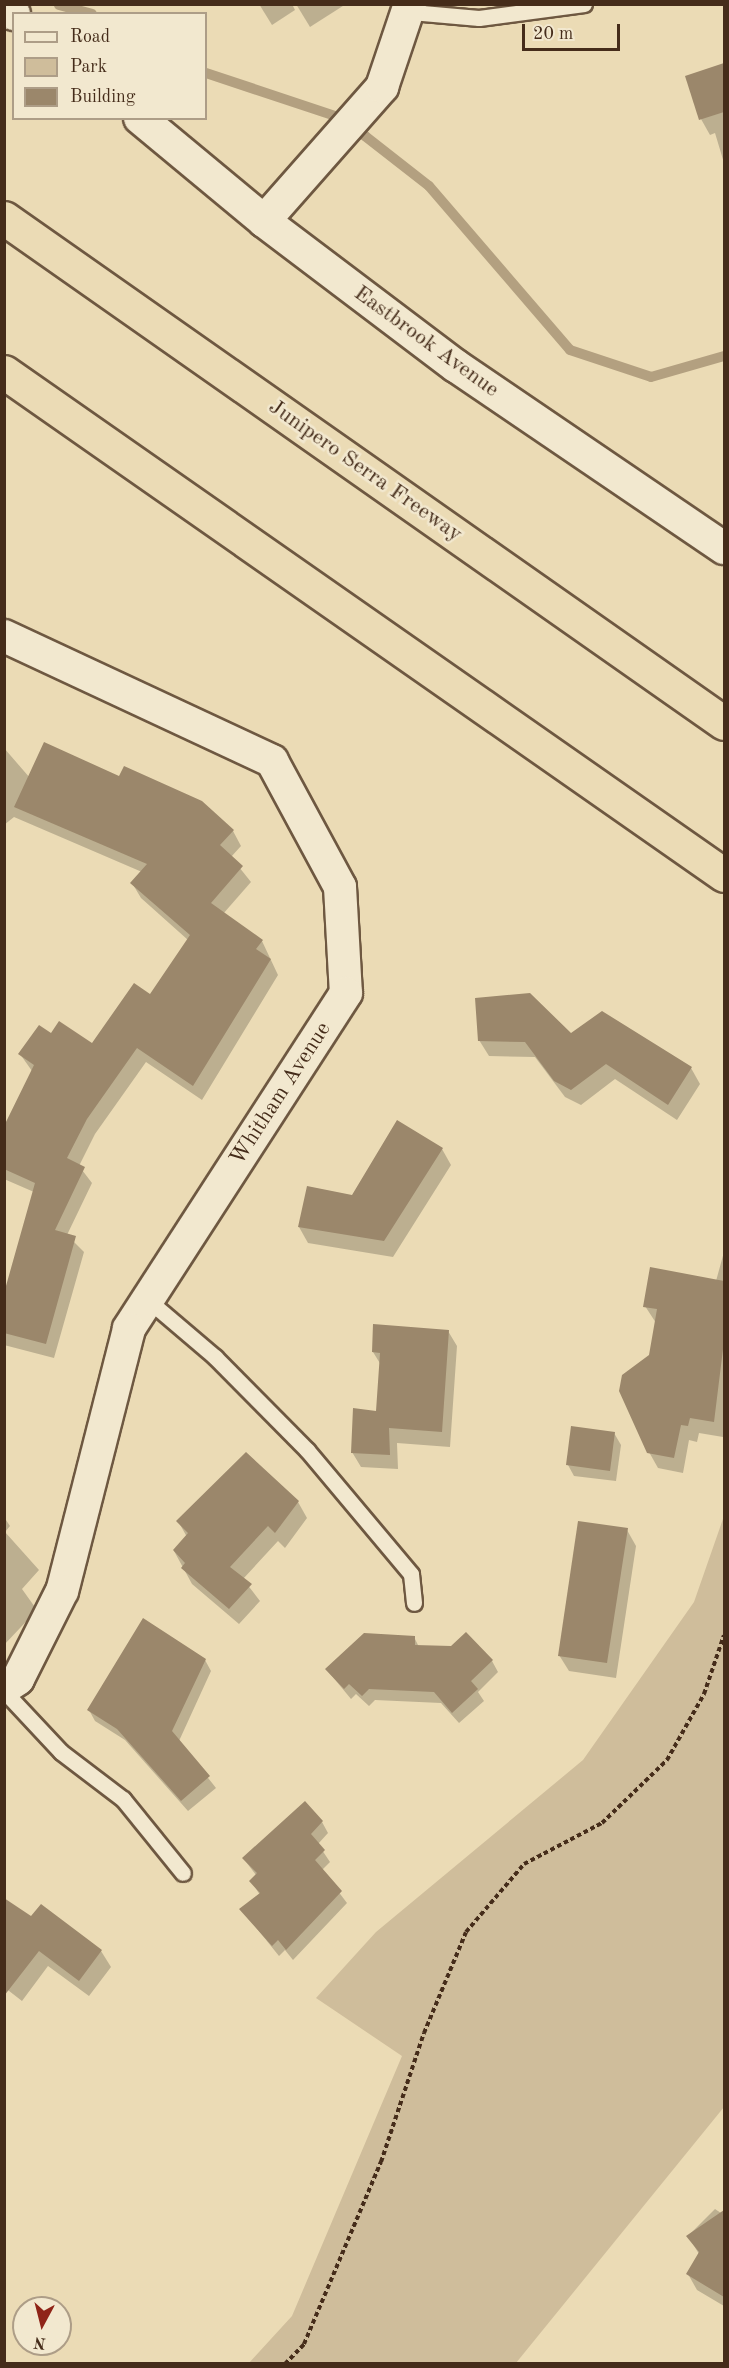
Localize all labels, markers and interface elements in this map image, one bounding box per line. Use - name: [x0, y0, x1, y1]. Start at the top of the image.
- legend: [12, 12, 207, 120]
- scale bar: [525, 12, 622, 50]
- text: 20 m: [533, 25, 573, 43]
- text: Road: [70, 28, 110, 46]
- text: Park: [70, 58, 107, 76]
- text: Building: [70, 88, 135, 106]
- street label: Eastbrook Avenue: [348, 281, 504, 403]
- street label: Junipero Serra Freeway: [263, 394, 467, 548]
- street label: Whitham Avenue: [225, 1017, 337, 1171]
- north arrow: [12, 2296, 72, 2356]
- text: N: [33, 2333, 47, 2351]

